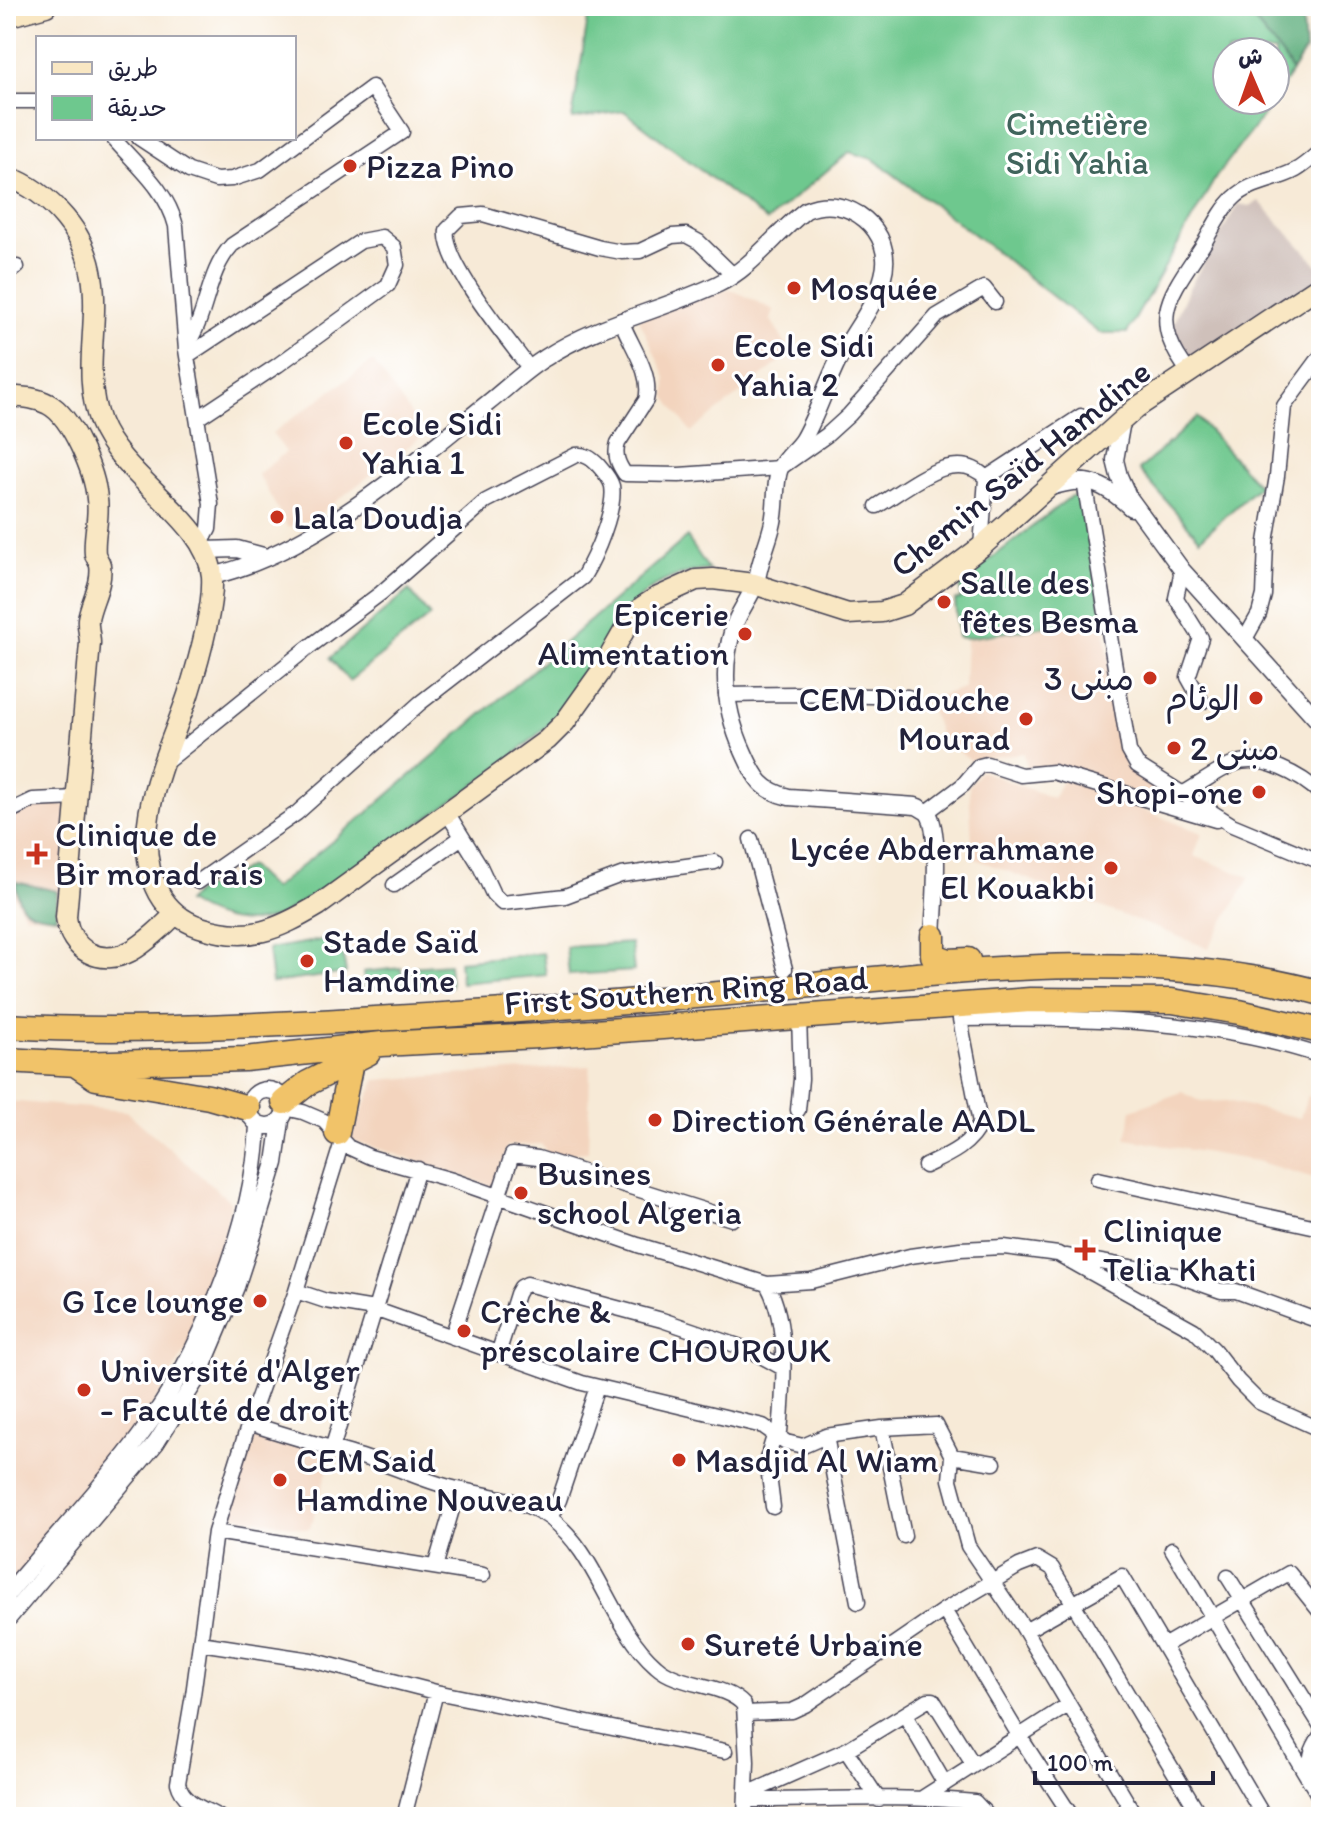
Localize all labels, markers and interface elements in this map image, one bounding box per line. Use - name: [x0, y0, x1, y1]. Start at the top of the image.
- legend: [36, 36, 296, 140]
- north arrow: [1211, 36, 1291, 116]
- text: ش: [1238, 43, 1263, 70]
- text: طريق: [108, 53, 158, 82]
- text: حديقة: [108, 93, 167, 122]
- park label: Cimetière Sidi Yahia: [1006, 103, 1148, 183]
- place label: Pizza Pino: [366, 146, 514, 187]
- marker: Pizza Pino: [341, 157, 359, 175]
- place label: Mosquée: [810, 268, 938, 309]
- marker: Mosquée: [785, 279, 803, 297]
- place label: Ecole Sidi Yahia 2: [734, 325, 875, 405]
- street label: Chemin Saïd Hamdine: [882, 351, 1159, 586]
- marker: Ecole Sidi Yahia 2: [709, 356, 727, 374]
- place label: Ecole Sidi Yahia 1: [362, 403, 503, 483]
- marker: Ecole Sidi Yahia 1: [337, 434, 355, 452]
- place label: Lala Doudja: [293, 497, 463, 538]
- marker: Lala Doudja: [268, 508, 286, 526]
- place label: Salle des fêtes Besma: [960, 562, 1139, 642]
- marker: Salle des fêtes Besma: [935, 593, 953, 611]
- place label: Epicerie Alimentation: [538, 594, 729, 674]
- marker: Epicerie Alimentation: [736, 625, 754, 643]
- place label: مبنى 3: [1044, 658, 1134, 700]
- marker: مبنى 3: [1141, 669, 1159, 687]
- place label: الوئام: [1165, 678, 1240, 724]
- place label: CEM Didouche Mourad: [798, 679, 1010, 759]
- marker: الوئام: [1247, 689, 1265, 707]
- marker: CEM Didouche Mourad: [1017, 710, 1035, 728]
- place label: مبنى 2: [1190, 728, 1279, 770]
- marker: مبنى 2: [1165, 739, 1183, 757]
- place label: Shopi-one: [1096, 772, 1243, 813]
- marker: Shopi-one: [1250, 783, 1268, 801]
- place label: Clinique de Bir morad rais: [55, 814, 264, 894]
- place label: Lycée Abderrahmane El Kouakbi: [790, 828, 1095, 908]
- marker: Clinique de Bir morad rais: [26, 843, 48, 865]
- marker: Lycée Abderrahmane El Kouakbi: [1102, 859, 1120, 877]
- place label: Stade Saïd Hamdine: [323, 921, 479, 1001]
- marker: Stade Saïd Hamdine: [298, 952, 316, 970]
- street label: First Southern Ring Road: [503, 957, 870, 1024]
- place label: Direction Générale AADL: [671, 1100, 1035, 1141]
- marker: Direction Générale AADL: [646, 1111, 664, 1129]
- place label: Busines school Algeria: [537, 1153, 742, 1233]
- marker: Busines school Algeria: [512, 1184, 530, 1202]
- place label: Clinique Telia Khati: [1103, 1210, 1256, 1290]
- marker: Clinique Telia Khati: [1074, 1239, 1096, 1261]
- place label: G Ice lounge: [62, 1281, 244, 1322]
- place label: Crèche & préscolaire CHOUROUK: [480, 1291, 831, 1371]
- marker: G Ice lounge: [251, 1292, 269, 1310]
- marker: Crèche & préscolaire CHOUROUK: [455, 1322, 473, 1340]
- place label: Université d'Alger - Faculté de droit: [100, 1350, 360, 1430]
- marker: Université d'Alger - Faculté de droit: [75, 1381, 93, 1399]
- place label: CEM Said Hamdine Nouveau: [296, 1440, 563, 1520]
- place label: Masdjid Al Wiam: [695, 1440, 938, 1481]
- marker: Masdjid Al Wiam: [670, 1451, 688, 1469]
- marker: CEM Said Hamdine Nouveau: [271, 1471, 289, 1489]
- place label: Sureté Urbaine: [704, 1624, 923, 1665]
- marker: Sureté Urbaine: [679, 1635, 697, 1653]
- scale bar: [1035, 1735, 1213, 1785]
- text: 100 m: [1047, 1748, 1113, 1777]

